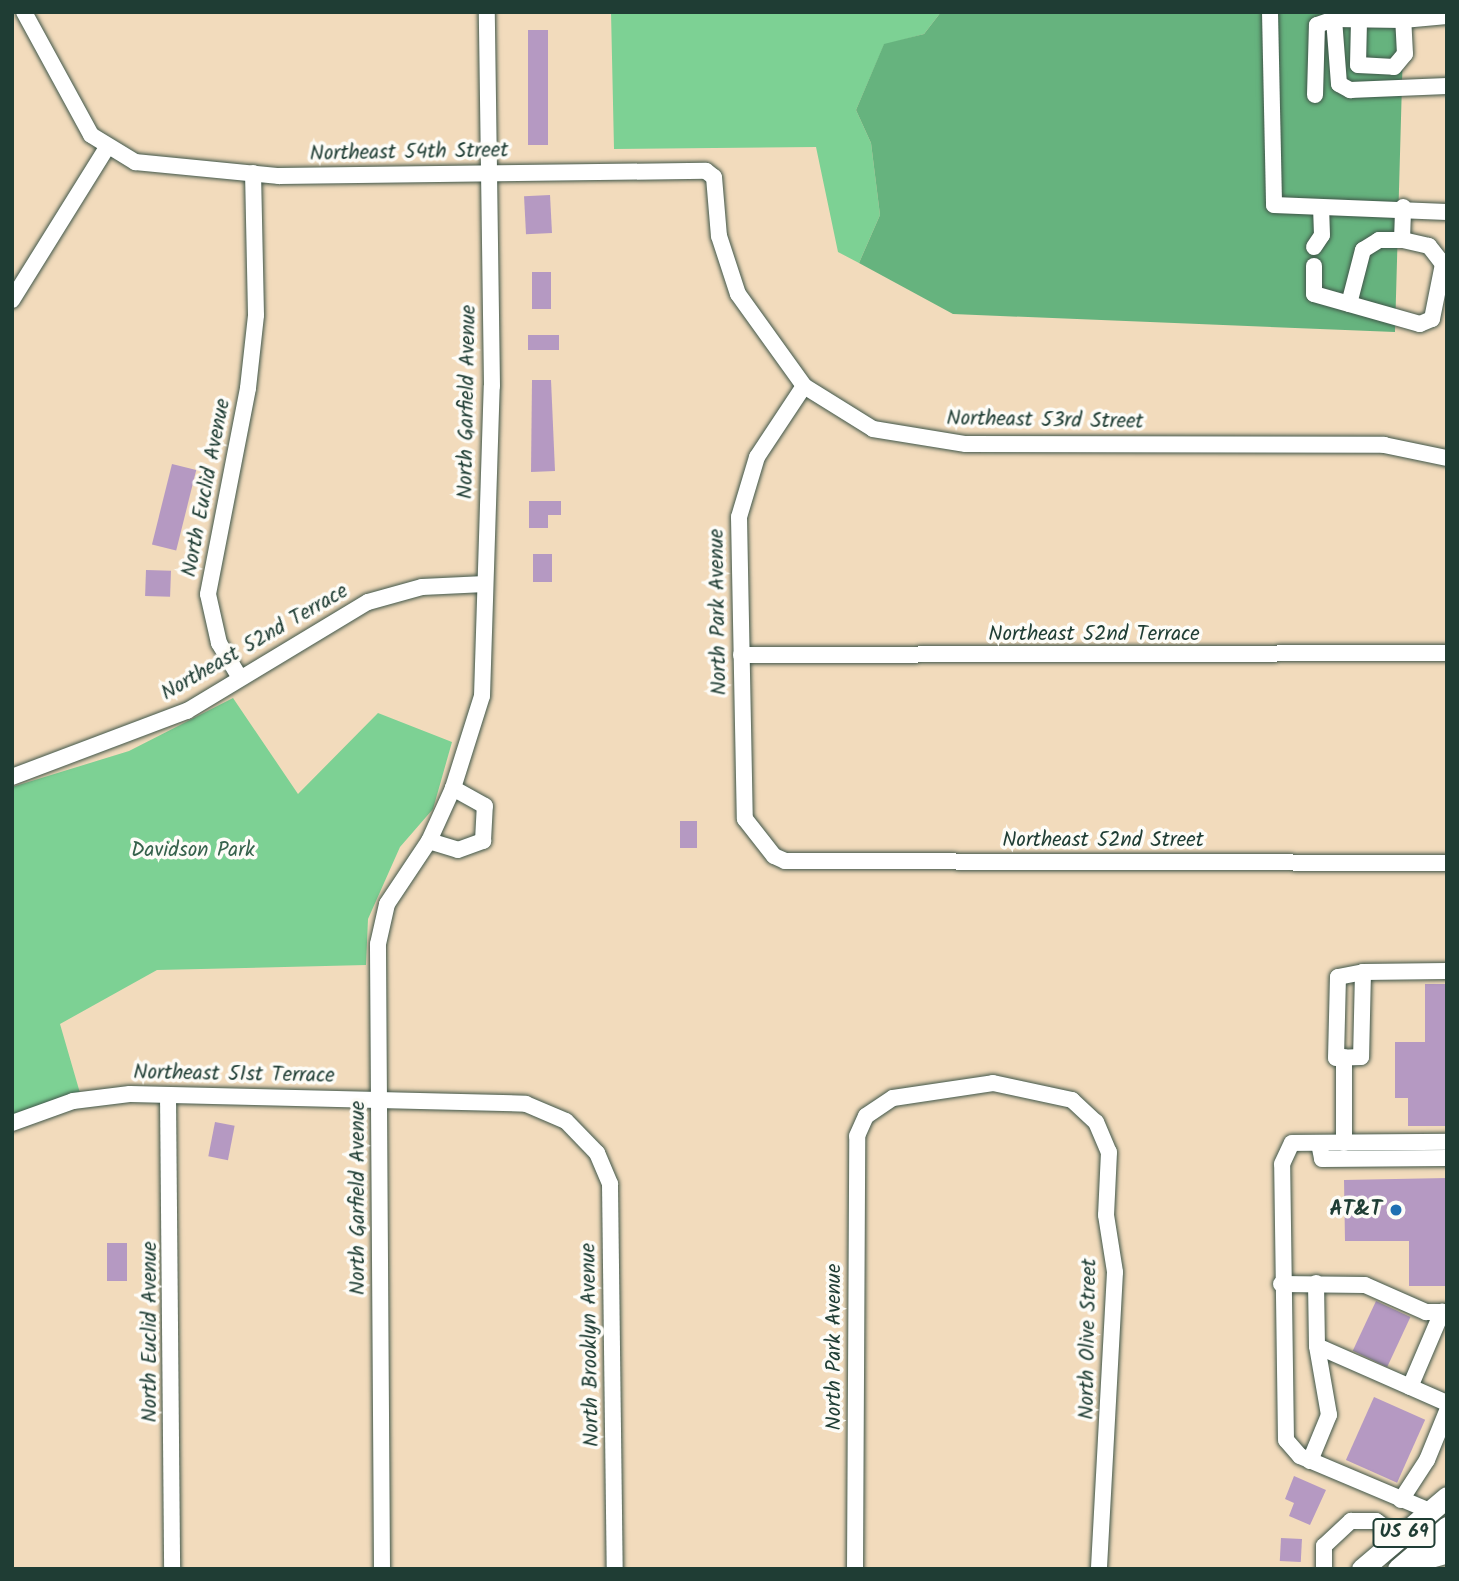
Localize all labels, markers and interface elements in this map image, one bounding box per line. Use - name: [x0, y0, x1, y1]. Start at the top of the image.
- street label: Northeast 54th Street: [309, 139, 509, 167]
- street label: North Garfield Avenue: [454, 305, 482, 499]
- street label: North Euclid Avenue: [177, 397, 237, 579]
- street label: Northeast 53rd Street: [946, 407, 1144, 435]
- street label: North Park Avenue: [705, 528, 733, 696]
- street label: Northeast 52nd Terrace: [157, 579, 353, 707]
- street label: Northeast 52nd Terrace: [988, 622, 1200, 648]
- street label: Northeast 52nd Street: [1002, 828, 1204, 854]
- park label: Davidson Park: [131, 838, 255, 864]
- street label: Northeast 51st Terrace: [133, 1061, 335, 1089]
- street label: North Garfield Avenue: [346, 1101, 372, 1295]
- place label: AT&T: [1329, 1197, 1382, 1223]
- marker: AT&T: [1388, 1202, 1404, 1218]
- street label: North Euclid Avenue: [138, 1241, 164, 1423]
- street label: North Brooklyn Avenue: [577, 1243, 605, 1447]
- street label: North Olive Street: [1075, 1258, 1103, 1420]
- street label: North Park Avenue: [822, 1264, 848, 1430]
- road number: US 69: [1371, 1518, 1437, 1548]

